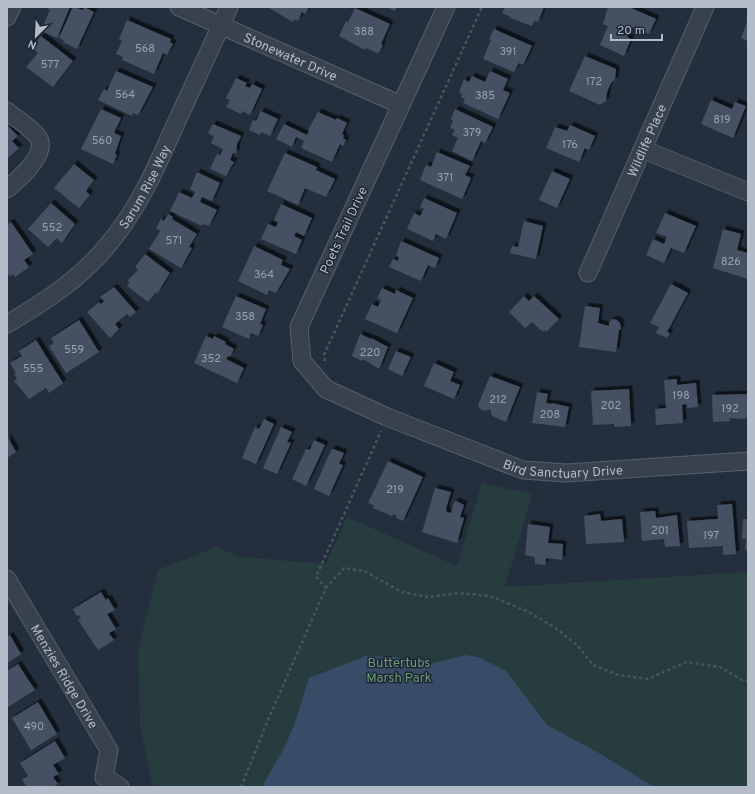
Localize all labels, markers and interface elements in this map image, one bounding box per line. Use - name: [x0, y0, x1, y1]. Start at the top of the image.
- north arrow: [16, 16, 56, 56]
- scale bar: [611, 16, 662, 42]
- text: 20 m: [617, 23, 645, 39]
- house number: 388: [354, 25, 374, 39]
- street label: Stonewater Drive: [240, 30, 339, 86]
- text: N: [26, 36, 39, 52]
- house number: 568: [135, 42, 155, 56]
- house number: 391: [499, 45, 517, 59]
- house number: 577: [41, 58, 60, 72]
- house number: 172: [586, 75, 602, 89]
- house number: 564: [115, 88, 135, 102]
- house number: 385: [475, 89, 495, 103]
- street label: Wildlife Place: [625, 102, 671, 180]
- house number: 819: [713, 113, 731, 127]
- house number: 379: [463, 126, 481, 140]
- house number: 560: [92, 134, 112, 148]
- house number: 176: [562, 138, 578, 152]
- street label: Sarum Rise Way: [117, 143, 175, 233]
- house number: 371: [437, 171, 453, 185]
- street label: Poets Trail Drive: [318, 185, 372, 277]
- house number: 552: [42, 221, 62, 235]
- house number: 571: [166, 234, 182, 248]
- house number: 826: [721, 255, 741, 269]
- house number: 364: [254, 268, 274, 282]
- house number: 358: [235, 310, 255, 324]
- house number: 559: [64, 343, 84, 357]
- house number: 220: [360, 346, 380, 360]
- house number: 352: [201, 352, 221, 366]
- house number: 555: [23, 362, 43, 376]
- house number: 198: [672, 389, 690, 403]
- house number: 212: [489, 393, 507, 407]
- house number: 202: [601, 399, 621, 413]
- house number: 192: [721, 402, 739, 416]
- house number: 208: [540, 408, 560, 422]
- street label: Bird Sanctuary Drive: [500, 457, 624, 483]
- house number: 219: [386, 483, 404, 497]
- house number: 201: [651, 524, 669, 538]
- house number: 197: [703, 529, 719, 543]
- street label: Menzies Ridge Drive: [26, 622, 100, 732]
- park label: Buttertubs Marsh Park: [366, 656, 432, 687]
- house number: 490: [24, 720, 44, 734]

